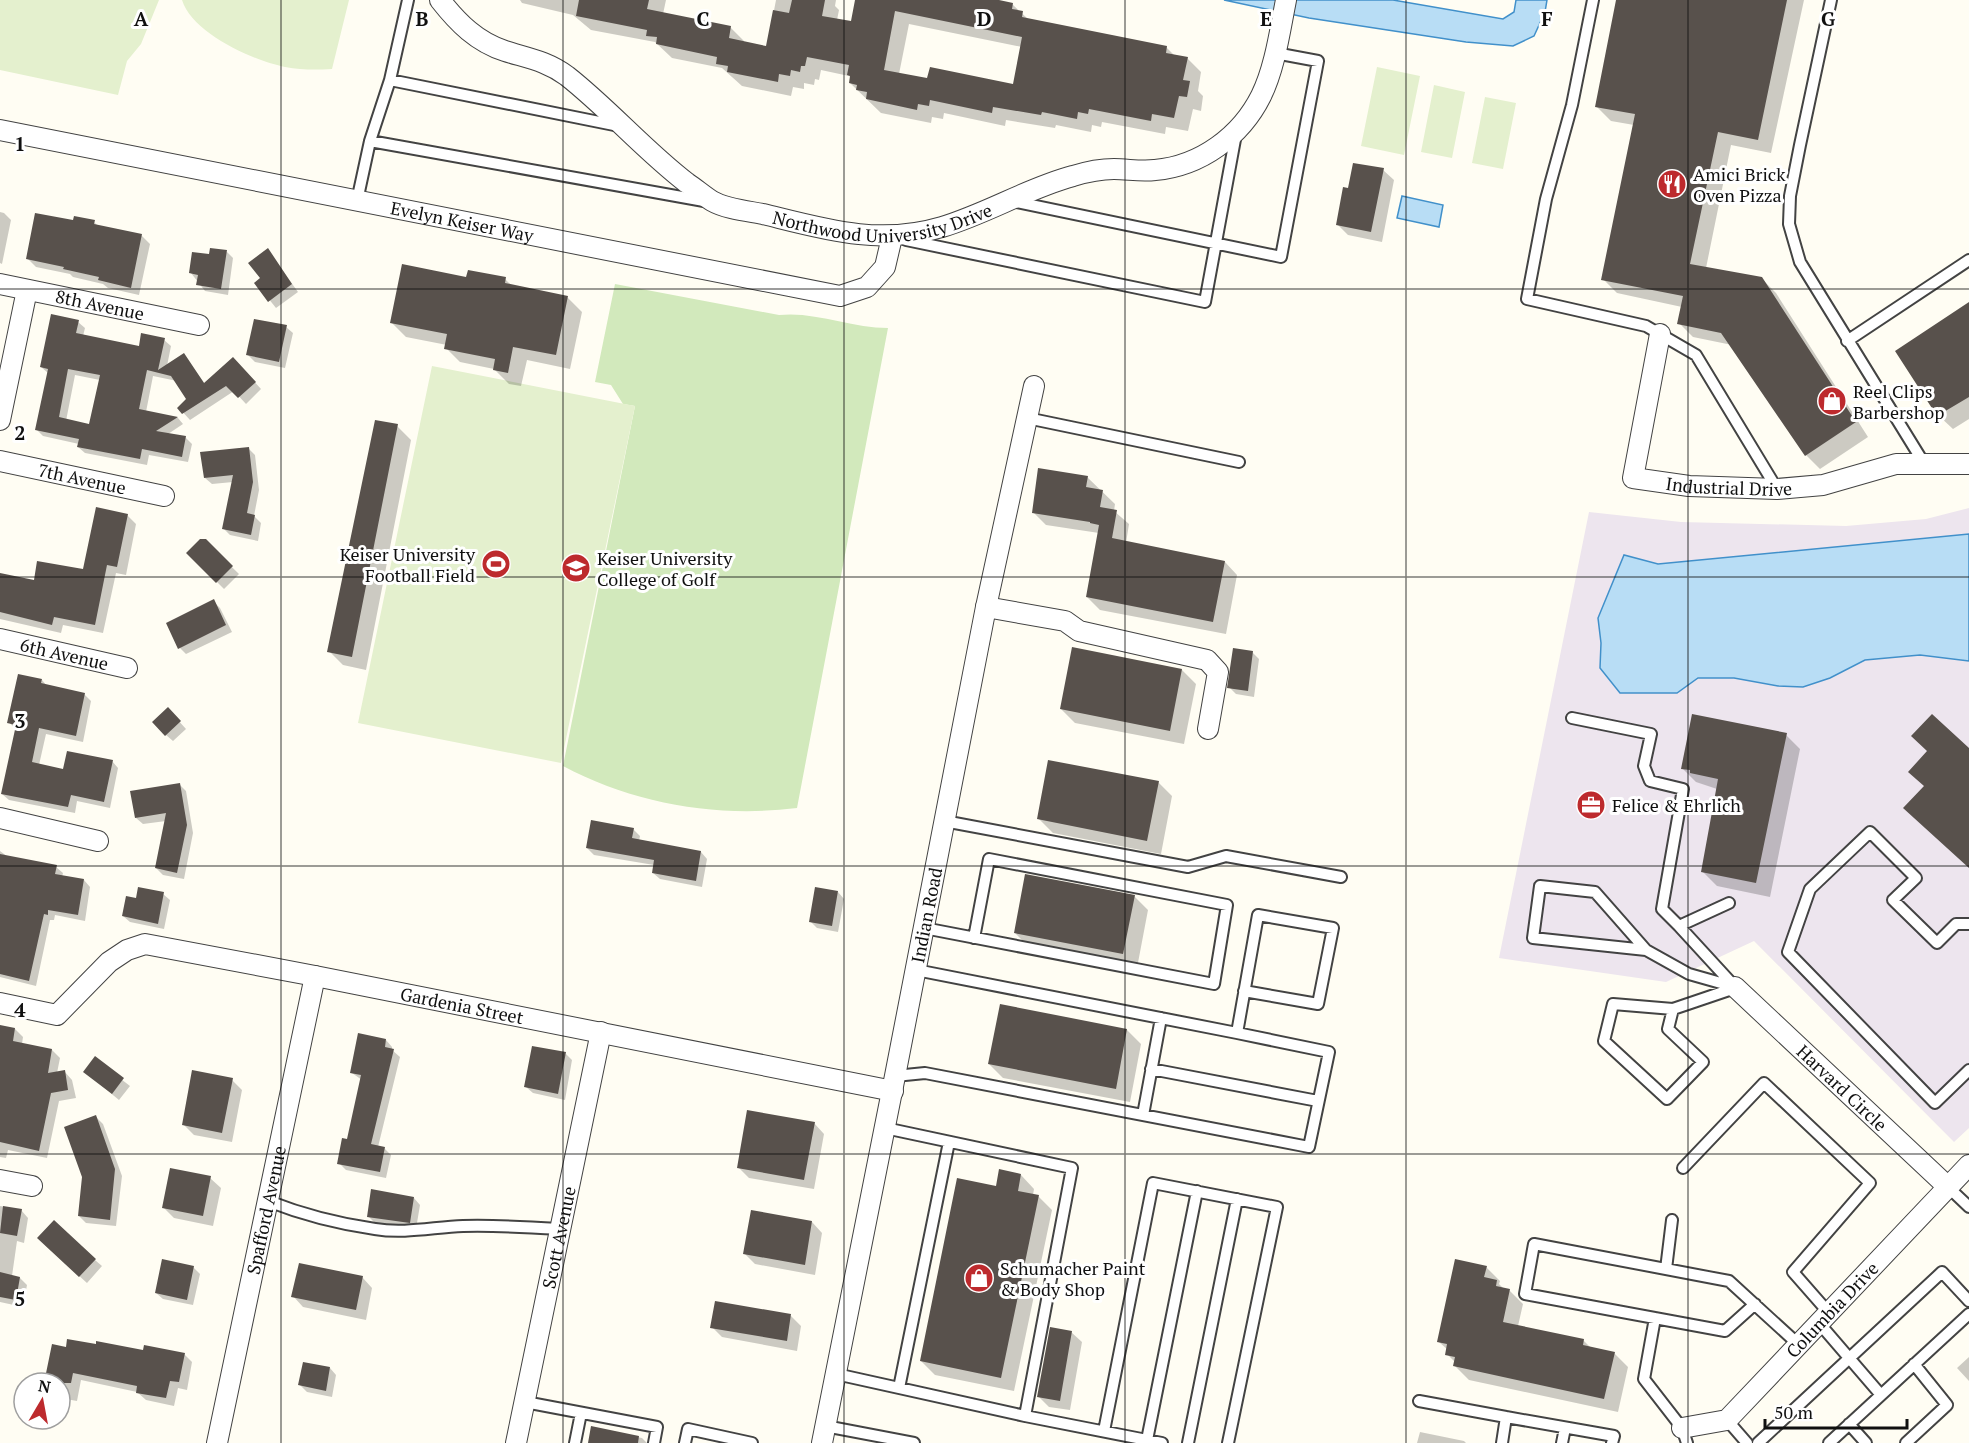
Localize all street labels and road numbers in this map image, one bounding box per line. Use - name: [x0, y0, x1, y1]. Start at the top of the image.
- street label: Evelyn Keiser Way: [389, 195, 537, 247]
- street label: Northwood University Drive: [770, 197, 996, 247]
- street label: 8th Avenue: [53, 284, 146, 325]
- street label: 7th Avenue: [36, 457, 128, 500]
- street label: Industrial Drive: [1664, 471, 1793, 501]
- street label: 6th Avenue: [18, 632, 111, 675]
- street label: Indian Road: [905, 865, 947, 965]
- street label: Gardenia Street: [398, 981, 526, 1029]
- street label: Harvard Circle: [1792, 1039, 1893, 1136]
- street label: Spafford Avenue: [241, 1144, 291, 1277]
- street label: Scott Avenue: [536, 1184, 581, 1291]
- street label: Columbia Drive: [1780, 1256, 1883, 1363]

